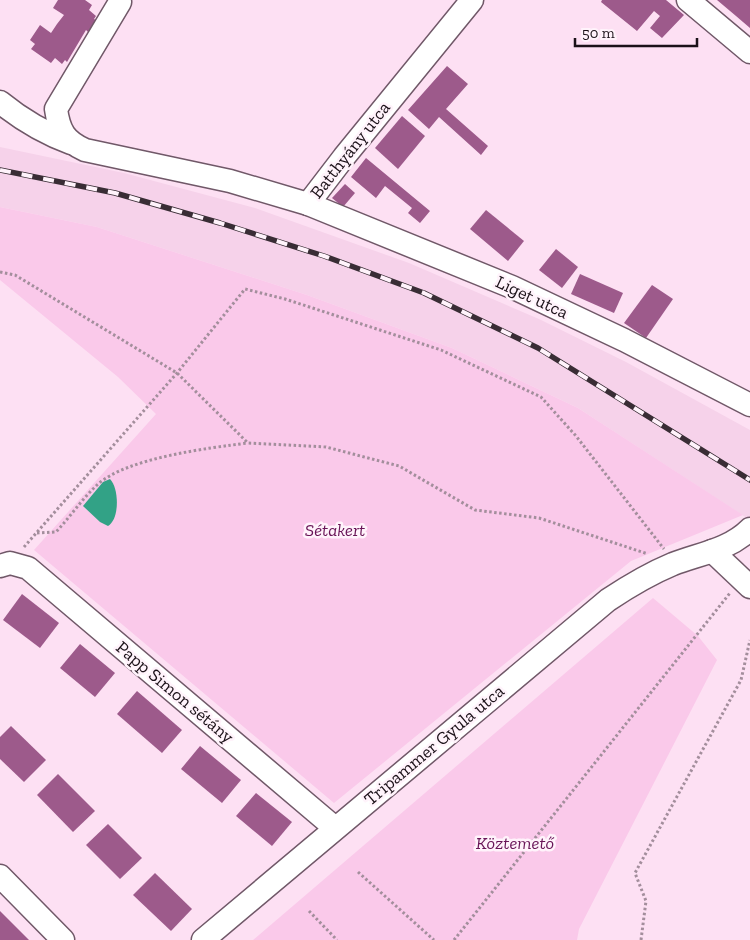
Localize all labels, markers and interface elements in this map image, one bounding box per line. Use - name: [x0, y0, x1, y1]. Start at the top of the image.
- scale bar: [575, 15, 698, 47]
- text: 50 m: [582, 24, 615, 42]
- street label: Batthyány utca: [305, 97, 395, 203]
- street label: Liget utca: [492, 271, 572, 324]
- park label: Sétakert: [305, 519, 365, 541]
- street label: Papp Simon sétány: [111, 636, 239, 748]
- street label: Tripammer Gyula utca: [359, 680, 509, 810]
- park label: Köztemető: [476, 832, 555, 854]

